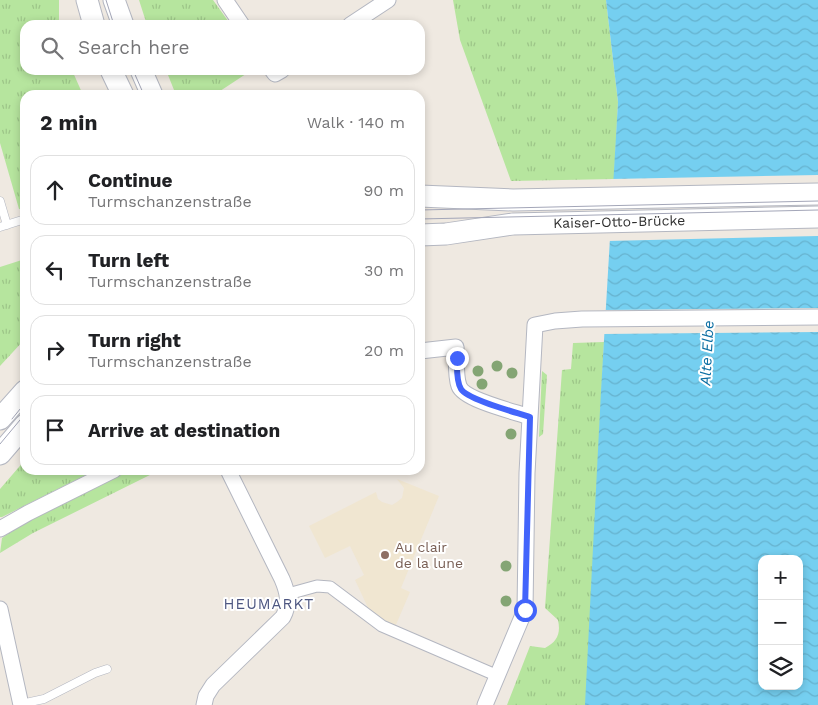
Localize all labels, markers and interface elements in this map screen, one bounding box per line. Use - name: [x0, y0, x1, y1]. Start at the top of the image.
- search box: [20, 20, 425, 75]
- icon: search: [38, 34, 66, 62]
- text: Search here: [78, 36, 189, 59]
- text: 2 min: [40, 110, 97, 135]
- text: Walk · 140 m: [307, 113, 405, 132]
- text: Continue: [88, 169, 172, 192]
- icon: ahead: [41, 176, 69, 204]
- text: 90 m: [363, 181, 404, 200]
- text: Turmschanzenstraße: [88, 192, 252, 211]
- street label: Kaiser-Otto-Brücke: [553, 212, 685, 231]
- text: Turn left: [88, 249, 169, 272]
- icon: left: [41, 256, 69, 284]
- text: 30 m: [364, 261, 404, 280]
- text: Turmschanzenstraße: [88, 272, 252, 291]
- water label: Alte Elbe: [696, 320, 718, 387]
- text: Turn right: [88, 329, 181, 352]
- icon: right: [41, 336, 69, 364]
- text: 20 m: [364, 341, 404, 360]
- route end: [446, 347, 469, 370]
- text: Turmschanzenstraße: [88, 352, 252, 371]
- icon: arrive: [41, 416, 69, 444]
- text: Arrive at destination: [88, 419, 280, 442]
- place label: Au clair de la lune: [395, 539, 463, 571]
- marker: Au clair de la lune: [379, 549, 391, 561]
- map controls: [758, 555, 803, 690]
- button: +: [758, 555, 803, 600]
- district label: HEUMARKT: [224, 595, 314, 613]
- route start: [514, 599, 537, 622]
- button: −: [758, 600, 803, 645]
- button: layers: [758, 645, 803, 690]

